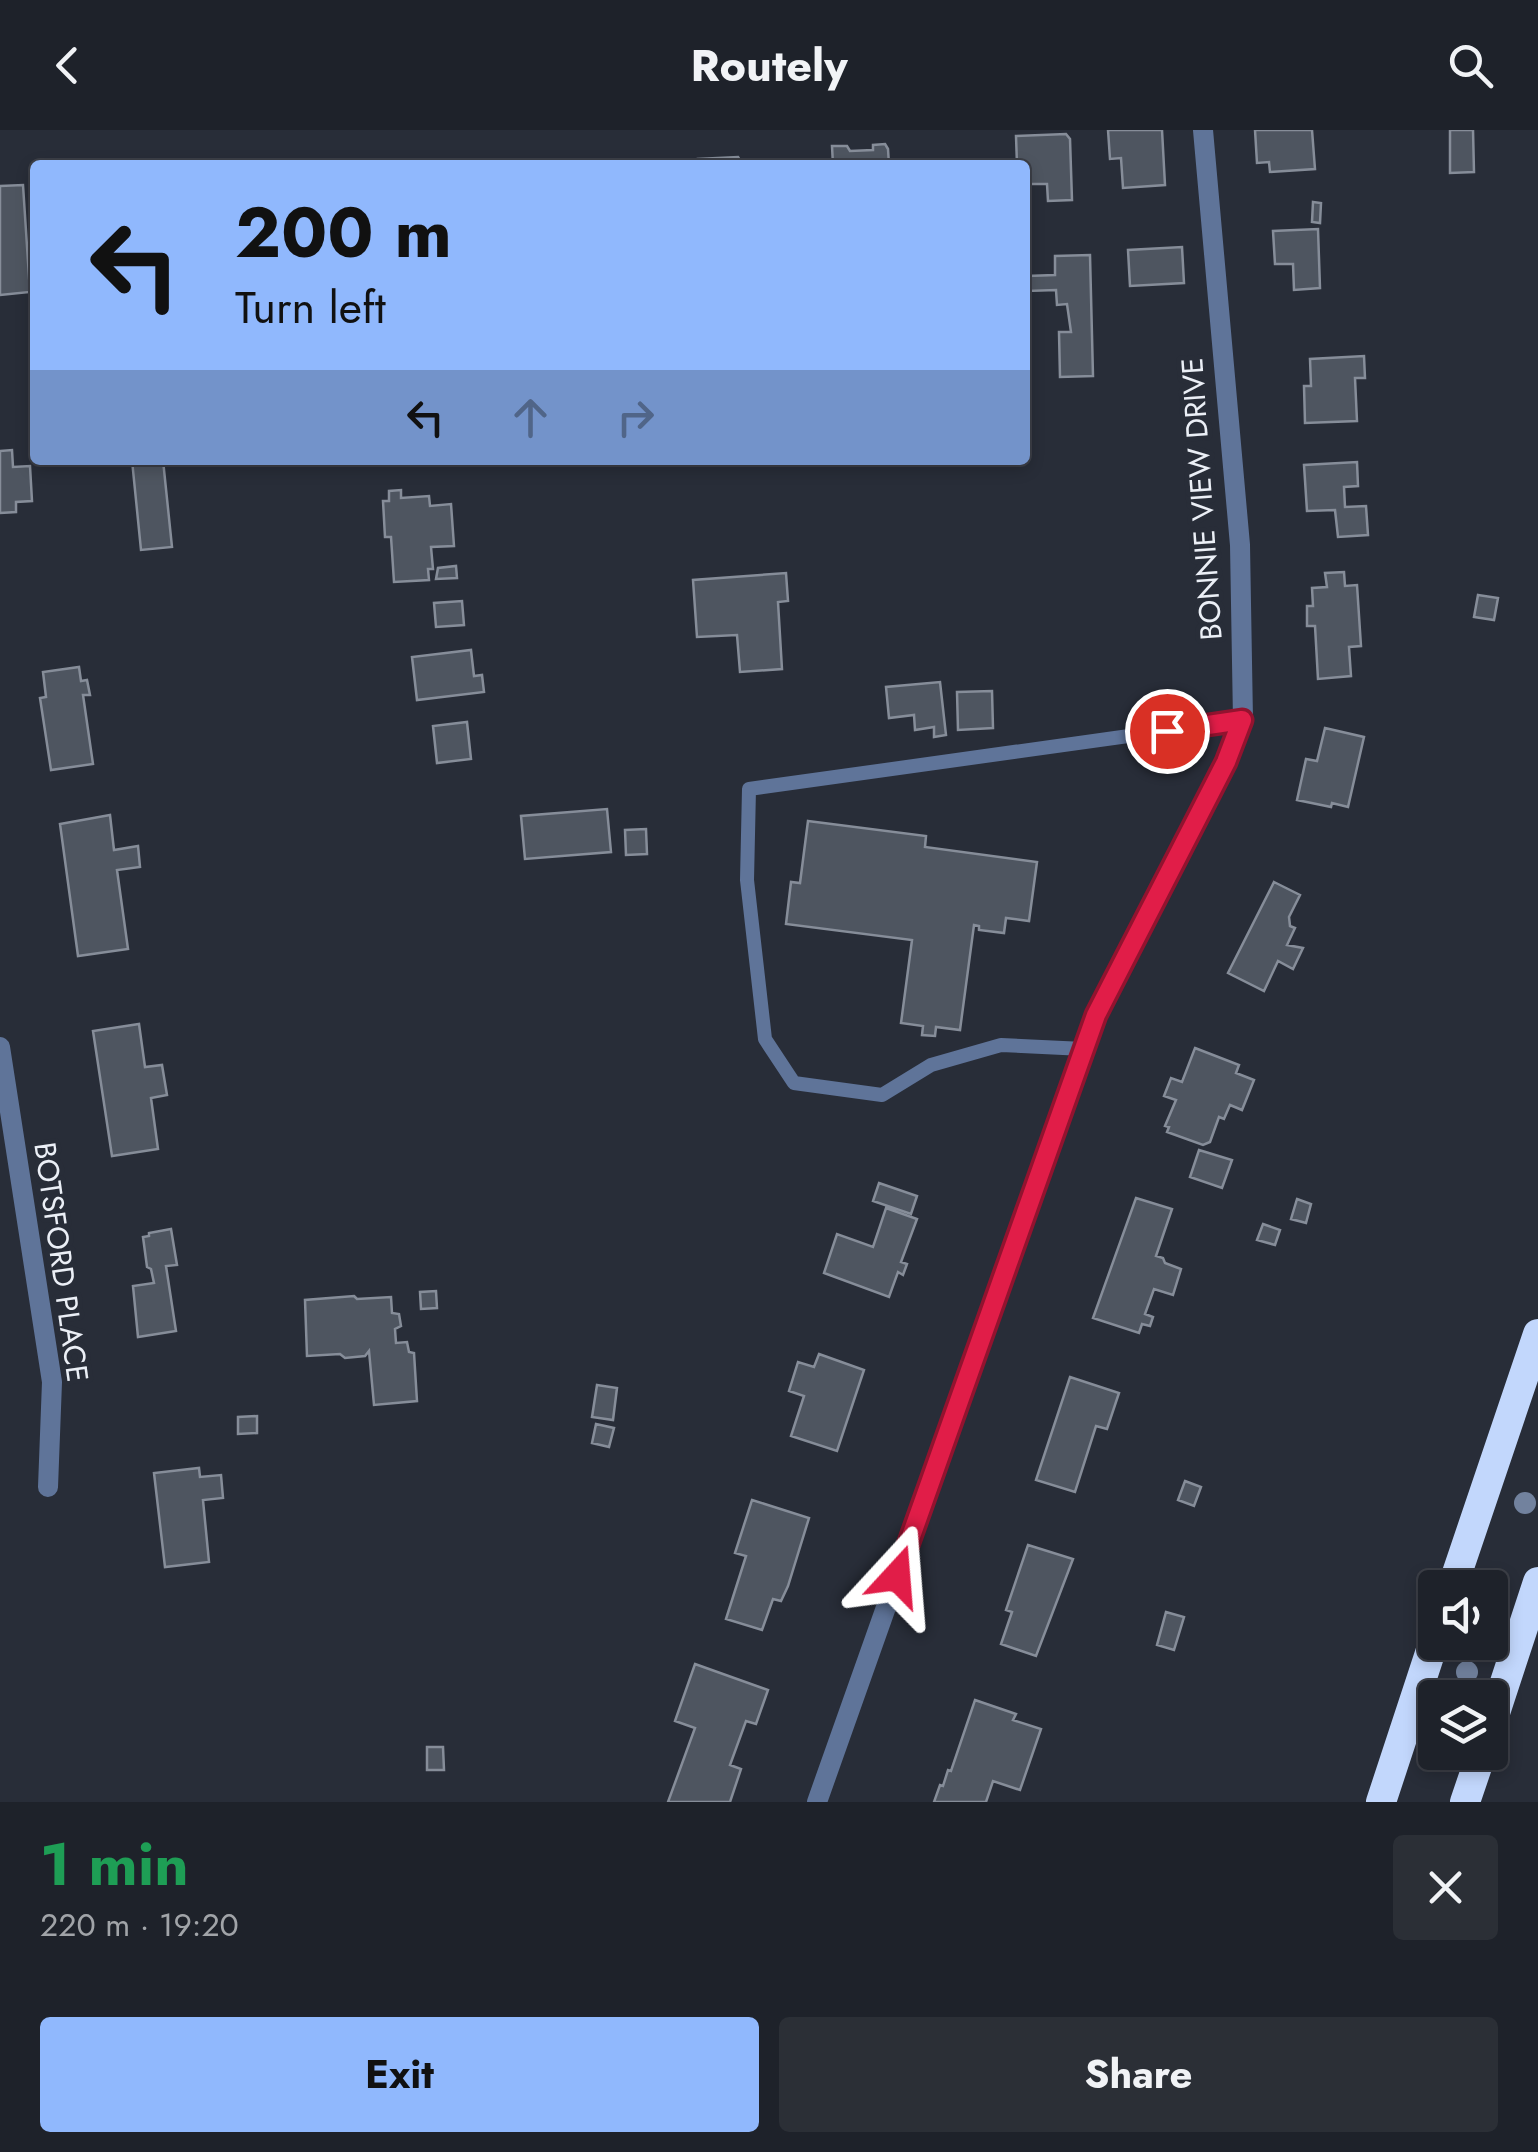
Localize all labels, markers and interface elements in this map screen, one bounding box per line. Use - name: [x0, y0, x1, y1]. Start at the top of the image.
- text: Routely: [690, 33, 848, 98]
- icon: back: [40, 38, 95, 93]
- icon: search: [1443, 38, 1498, 93]
- text: 200 m: [235, 182, 452, 283]
- icon: left: [70, 200, 200, 330]
- text: Turn left: [235, 275, 386, 340]
- street label: BONNIE VIEW DRIVE: [1170, 356, 1233, 642]
- icon: left: [398, 390, 453, 445]
- icon: ahead: [503, 390, 558, 445]
- icon: right: [608, 390, 663, 445]
- pin: [1125, 689, 1210, 774]
- icon: arrive: [1140, 704, 1195, 759]
- street label: BOTSFORD PLACE: [23, 1139, 100, 1385]
- position arrow: [845, 1524, 949, 1628]
- map controls: [1418, 1570, 1508, 1770]
- button: sound: [1418, 1570, 1508, 1660]
- button: layers: [1418, 1680, 1508, 1770]
- text: 1 min: [40, 1821, 189, 1908]
- button: close: [1393, 1835, 1498, 1940]
- text: 220 m · 19:20: [40, 1902, 239, 1948]
- button: Exit: [40, 2017, 759, 2132]
- button: Share: [779, 2017, 1498, 2132]

